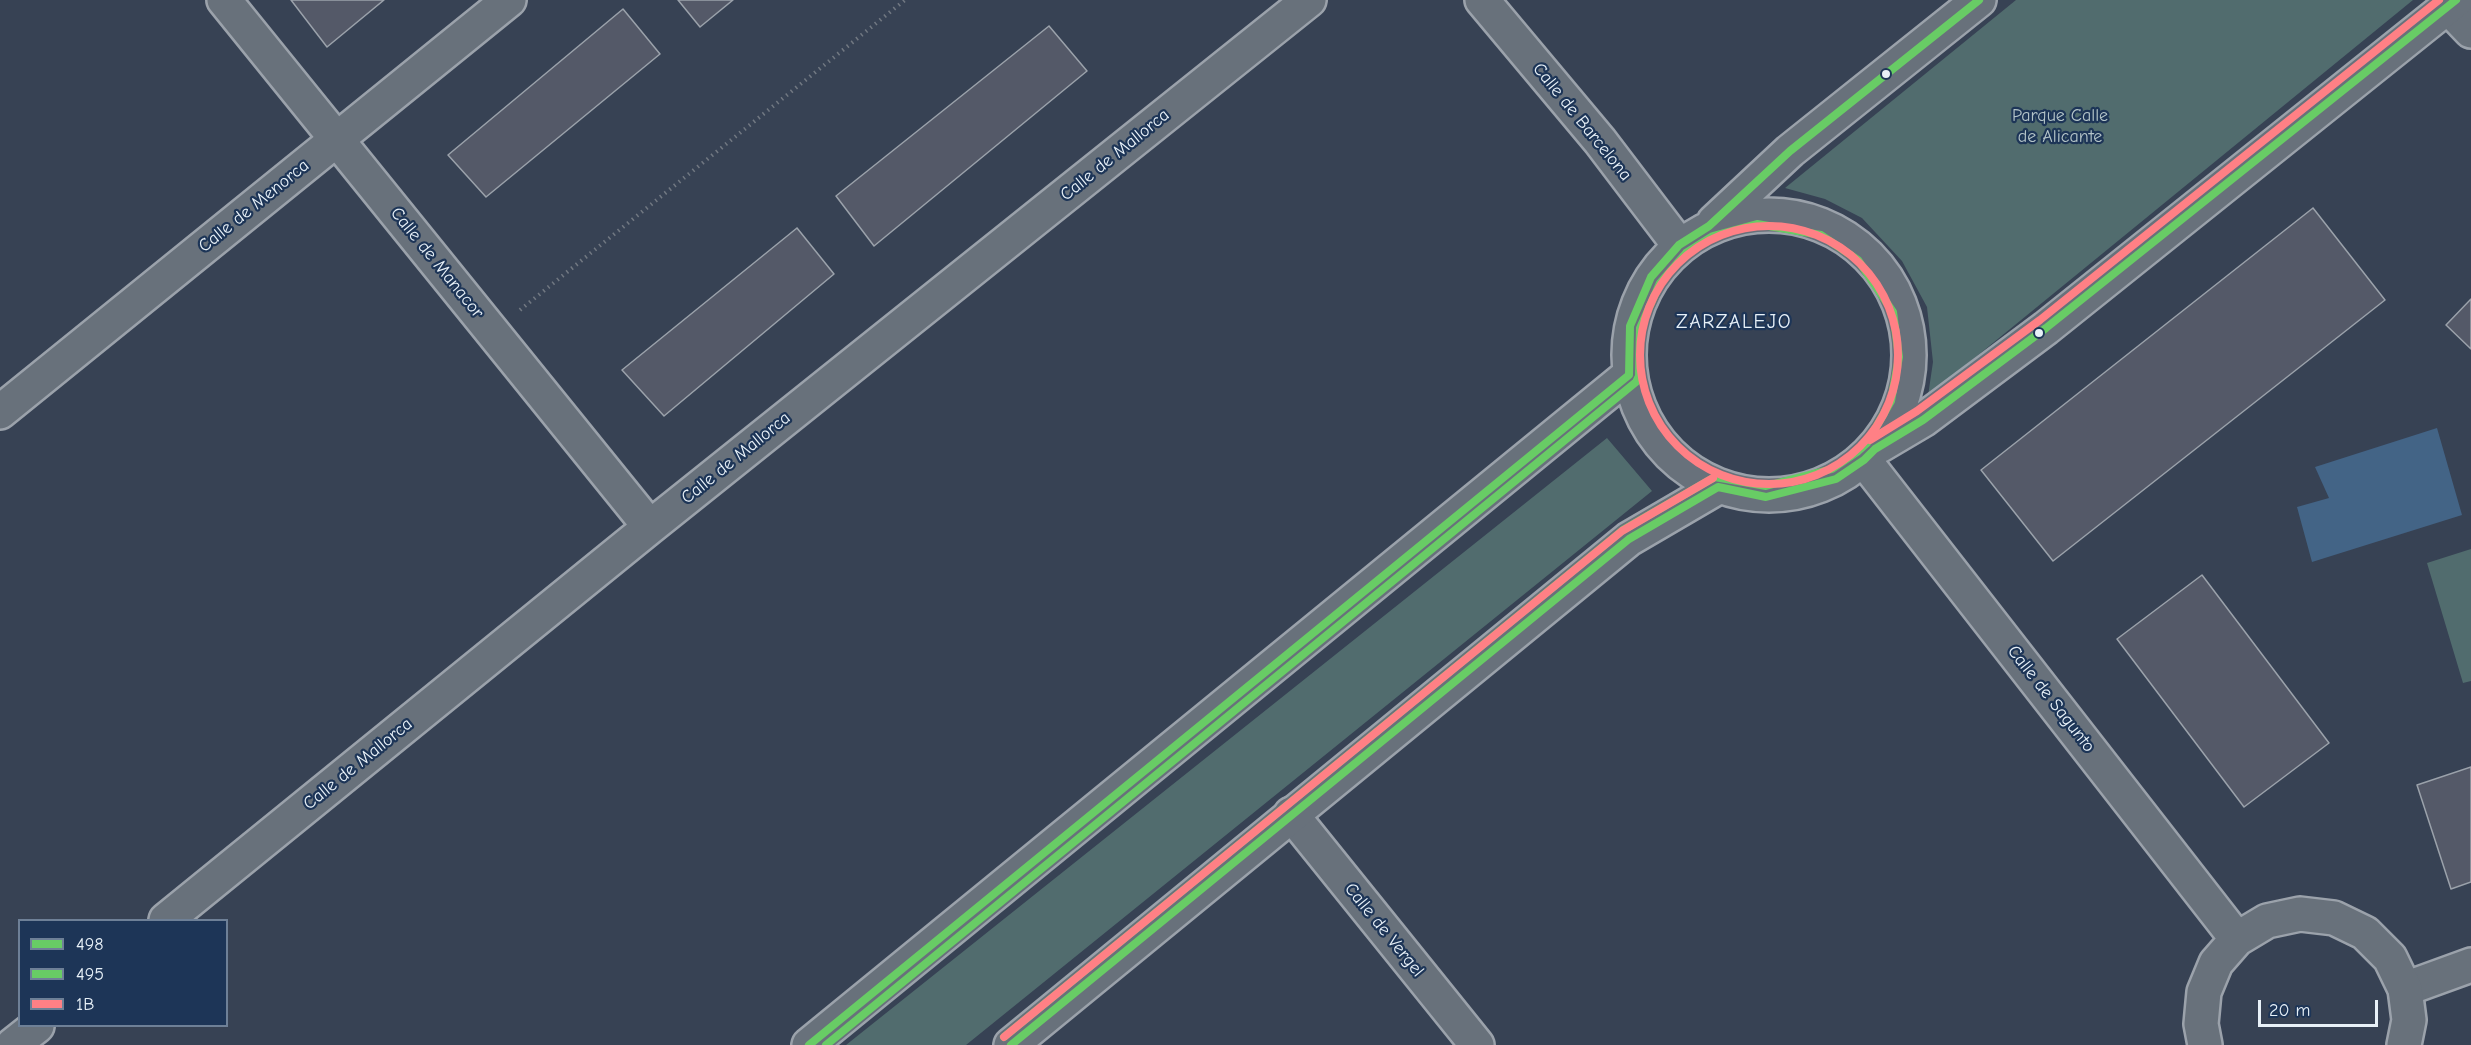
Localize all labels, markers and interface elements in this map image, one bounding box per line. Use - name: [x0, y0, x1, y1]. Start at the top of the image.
- street label: Calle de Barcelona: [1528, 59, 1636, 185]
- unlabelled marker: [1880, 68, 1892, 80]
- street label: Calle de Mallorca: [1056, 104, 1174, 206]
- park label: Parque Calle de Alicante: [2012, 105, 2108, 148]
- street label: Calle de Menorca: [194, 155, 314, 257]
- street label: Calle de Manacor: [386, 203, 488, 323]
- district label: ZARZALEJO: [1676, 310, 1792, 334]
- unlabelled marker: [2033, 327, 2045, 339]
- street label: Calle de Mallorca: [677, 407, 795, 509]
- street label: Calle de Sagunto: [2003, 641, 2099, 757]
- street label: Calle de Mallorca: [299, 713, 417, 815]
- street label: Calle de Vergel: [1340, 879, 1428, 981]
- legend: [18, 919, 228, 1027]
- text: 498: [76, 934, 104, 955]
- text: 495: [76, 964, 104, 985]
- scale bar: [2261, 988, 2381, 1026]
- text: 1B: [76, 994, 94, 1015]
- text: 20 m: [2269, 1000, 2310, 1021]

